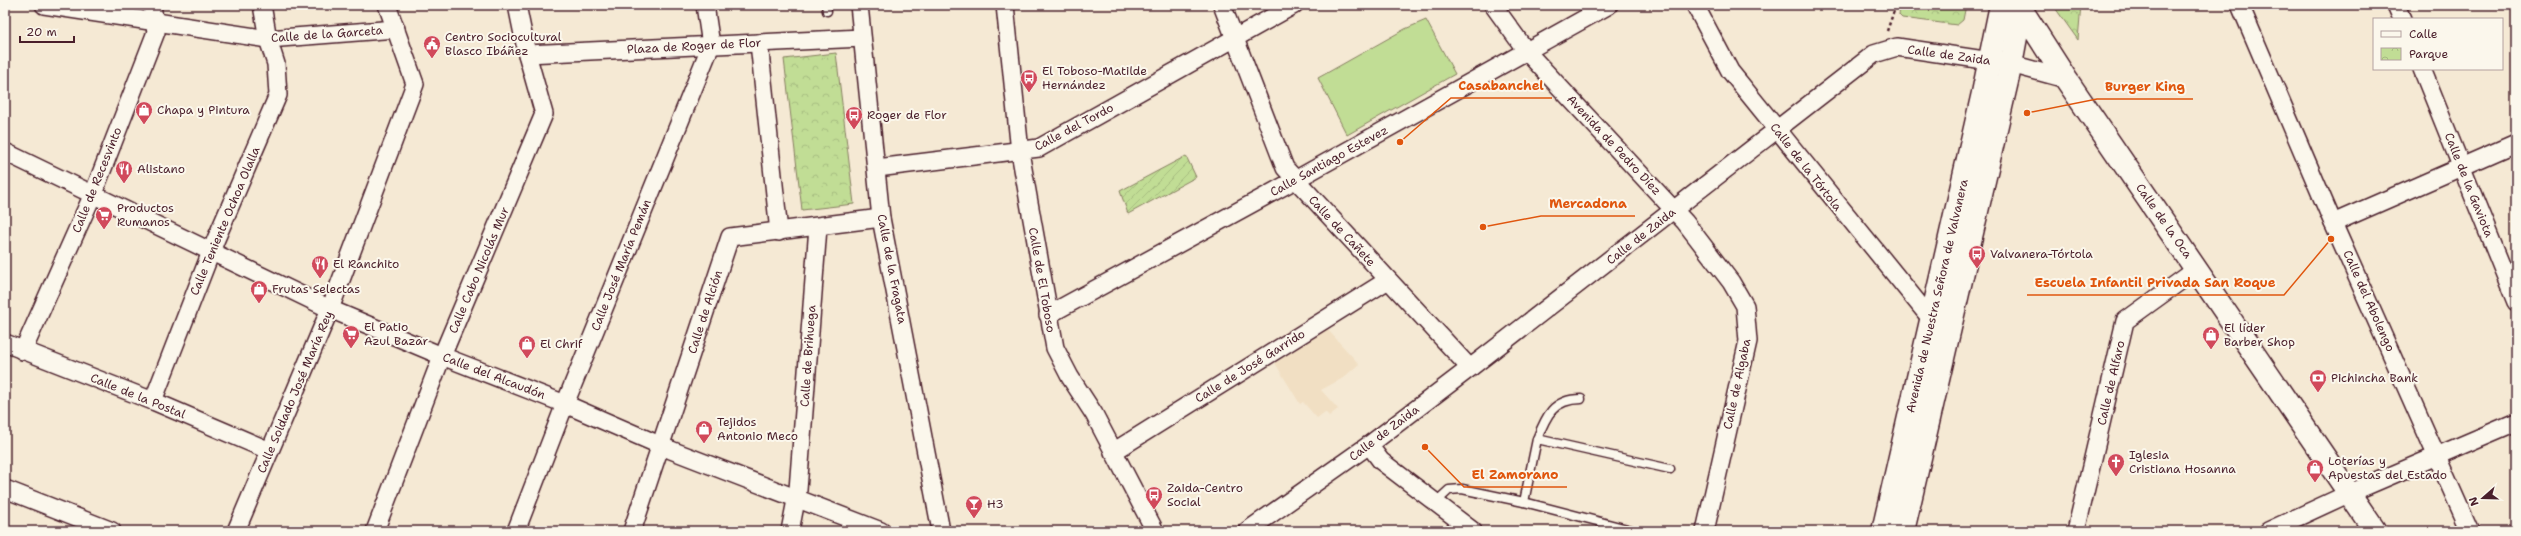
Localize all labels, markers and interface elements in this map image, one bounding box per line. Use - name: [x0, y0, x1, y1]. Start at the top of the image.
- scale bar: [20, 18, 74, 44]
- legend: [2373, 18, 2503, 70]
- street label: Calle de la Garceta: [270, 22, 384, 46]
- text: 20 m: [26, 24, 57, 40]
- text: Calle: [2409, 26, 2438, 42]
- place label: Centro Sociocultural Blasco Ibáñez: [445, 29, 562, 59]
- public building icon: Centro Sociocultural Blasco Ibáñez: [422, 34, 442, 59]
- street label: Plaza de Roger de Flor: [626, 34, 762, 58]
- street label: Calle de Zaida: [1906, 41, 1992, 69]
- text: Parque: [2409, 46, 2448, 62]
- place label: El Toboso-Matilde Hernández: [1042, 63, 1147, 93]
- bus stop icon: El Toboso-Matilde Hernández: [1019, 68, 1039, 93]
- callout: Casabanchel: [1451, 73, 1552, 98]
- callout: Burger King: [2097, 74, 2193, 99]
- text: Casabanchel: [1458, 77, 1544, 94]
- text: Burger King: [2105, 78, 2186, 95]
- street label: Avenida de Pedro Díez: [1563, 91, 1665, 199]
- street label: Calle del Tordo: [1032, 99, 1116, 155]
- shop icon: Chapa y Pintura: [134, 100, 154, 125]
- place label: Chapa y Pintura: [157, 102, 250, 118]
- bus stop icon: Roger de Flor: [844, 105, 864, 130]
- place label: Roger de Flor: [867, 107, 947, 123]
- street label: Calle de la Tórtola: [1767, 120, 1846, 215]
- street label: Calle Santiago Estevez: [1267, 122, 1391, 200]
- street label: Calle de Recesvinto: [68, 125, 126, 235]
- street label: Calle de la Gaviota: [2441, 130, 2497, 240]
- street label: Calle Teniente Ochoa Olalla: [186, 144, 264, 298]
- restaurant icon: Alistano: [114, 159, 134, 184]
- place label: Alistano: [137, 161, 185, 177]
- street label: Avenida de Nuestra Señora de Valvanera: [1902, 177, 1972, 414]
- street label: Calle de la Oca: [2132, 180, 2196, 262]
- callout: Mercadona: [1541, 191, 1635, 216]
- street label: Calle de Cañete: [1305, 192, 1379, 270]
- text: Mercadona: [1549, 195, 1627, 212]
- street label: Calle José María Pemán: [587, 197, 655, 333]
- place label: Productos Rumanos: [117, 200, 174, 230]
- street label: Calle Cabo Nicolás Mur: [445, 204, 513, 336]
- street label: Calle de Zaida: [1603, 204, 1679, 268]
- supermarket icon: Productos Rumanos: [94, 205, 114, 230]
- street label: Calle de la Fragata: [874, 213, 911, 326]
- street label: Calle de El Toboso: [1025, 226, 1059, 334]
- bus stop icon: Valvanera-Tórtola: [1967, 244, 1987, 269]
- place label: Valvanera-Tórtola: [1990, 246, 2093, 262]
- street label: Calle del Abolengo: [2339, 248, 2399, 354]
- restaurant icon: El Ranchito: [310, 254, 330, 279]
- place label: El Ranchito: [333, 256, 399, 272]
- street label: Calle de Alción: [684, 268, 726, 356]
- callout: Escuela Infantil Privada San Roque: [2027, 270, 2284, 295]
- text: Escuela Infantil Privada San Roque: [2034, 274, 2276, 291]
- shop icon: Frutas Selectas: [249, 279, 269, 304]
- place label: Frutas Selectas: [272, 281, 360, 297]
- street label: Calle de Brihuega: [796, 304, 820, 407]
- street label: Calle Soldado José María Rey: [253, 308, 337, 476]
- place label: El Patio Azul Bazar: [364, 319, 429, 349]
- place label: El líder Barber Shop: [2224, 320, 2295, 350]
- supermarket icon: El Patio Azul Bazar: [341, 324, 361, 349]
- shop icon: El líder Barber Shop: [2201, 325, 2221, 350]
- street label: Calle de José Garrido: [1192, 326, 1308, 406]
- shop icon: El Chrif: [517, 334, 537, 359]
- place label: El Chrif: [540, 336, 583, 352]
- street label: Calle de Algaba: [1720, 337, 1755, 431]
- street label: Calle de Alfaro: [2093, 339, 2129, 427]
- street label: Calle del Alcaudón: [440, 349, 548, 403]
- bank icon: Pichincha Bank: [2308, 368, 2328, 393]
- street label: Calle de la Postal: [88, 370, 188, 423]
- place label: Pichincha Bank: [2331, 370, 2418, 386]
- street label: Calle de Zaida: [1346, 401, 1423, 465]
- place label: Tejidos Antonio Meco: [717, 414, 798, 444]
- shop icon: Tejidos Antonio Meco: [694, 419, 714, 444]
- place label: Iglesia Cristiana Hosanna: [2129, 447, 2236, 477]
- church icon: Iglesia Cristiana Hosanna: [2106, 452, 2126, 477]
- place label: Loterías y Apuestas del Estado: [2328, 453, 2447, 483]
- shop icon: Loterías y Apuestas del Estado: [2305, 458, 2325, 483]
- callout: El Zamorano: [1464, 462, 1567, 487]
- text: El Zamorano: [1471, 466, 1559, 483]
- north arrow: [2463, 478, 2503, 518]
- place label: Zaida-Centro Social: [1167, 480, 1243, 510]
- bus stop icon: Zaida-Centro Social: [1144, 485, 1164, 510]
- bar icon: H3: [964, 494, 984, 519]
- text: N: [2465, 494, 2483, 508]
- place label: H3: [987, 496, 1004, 512]

